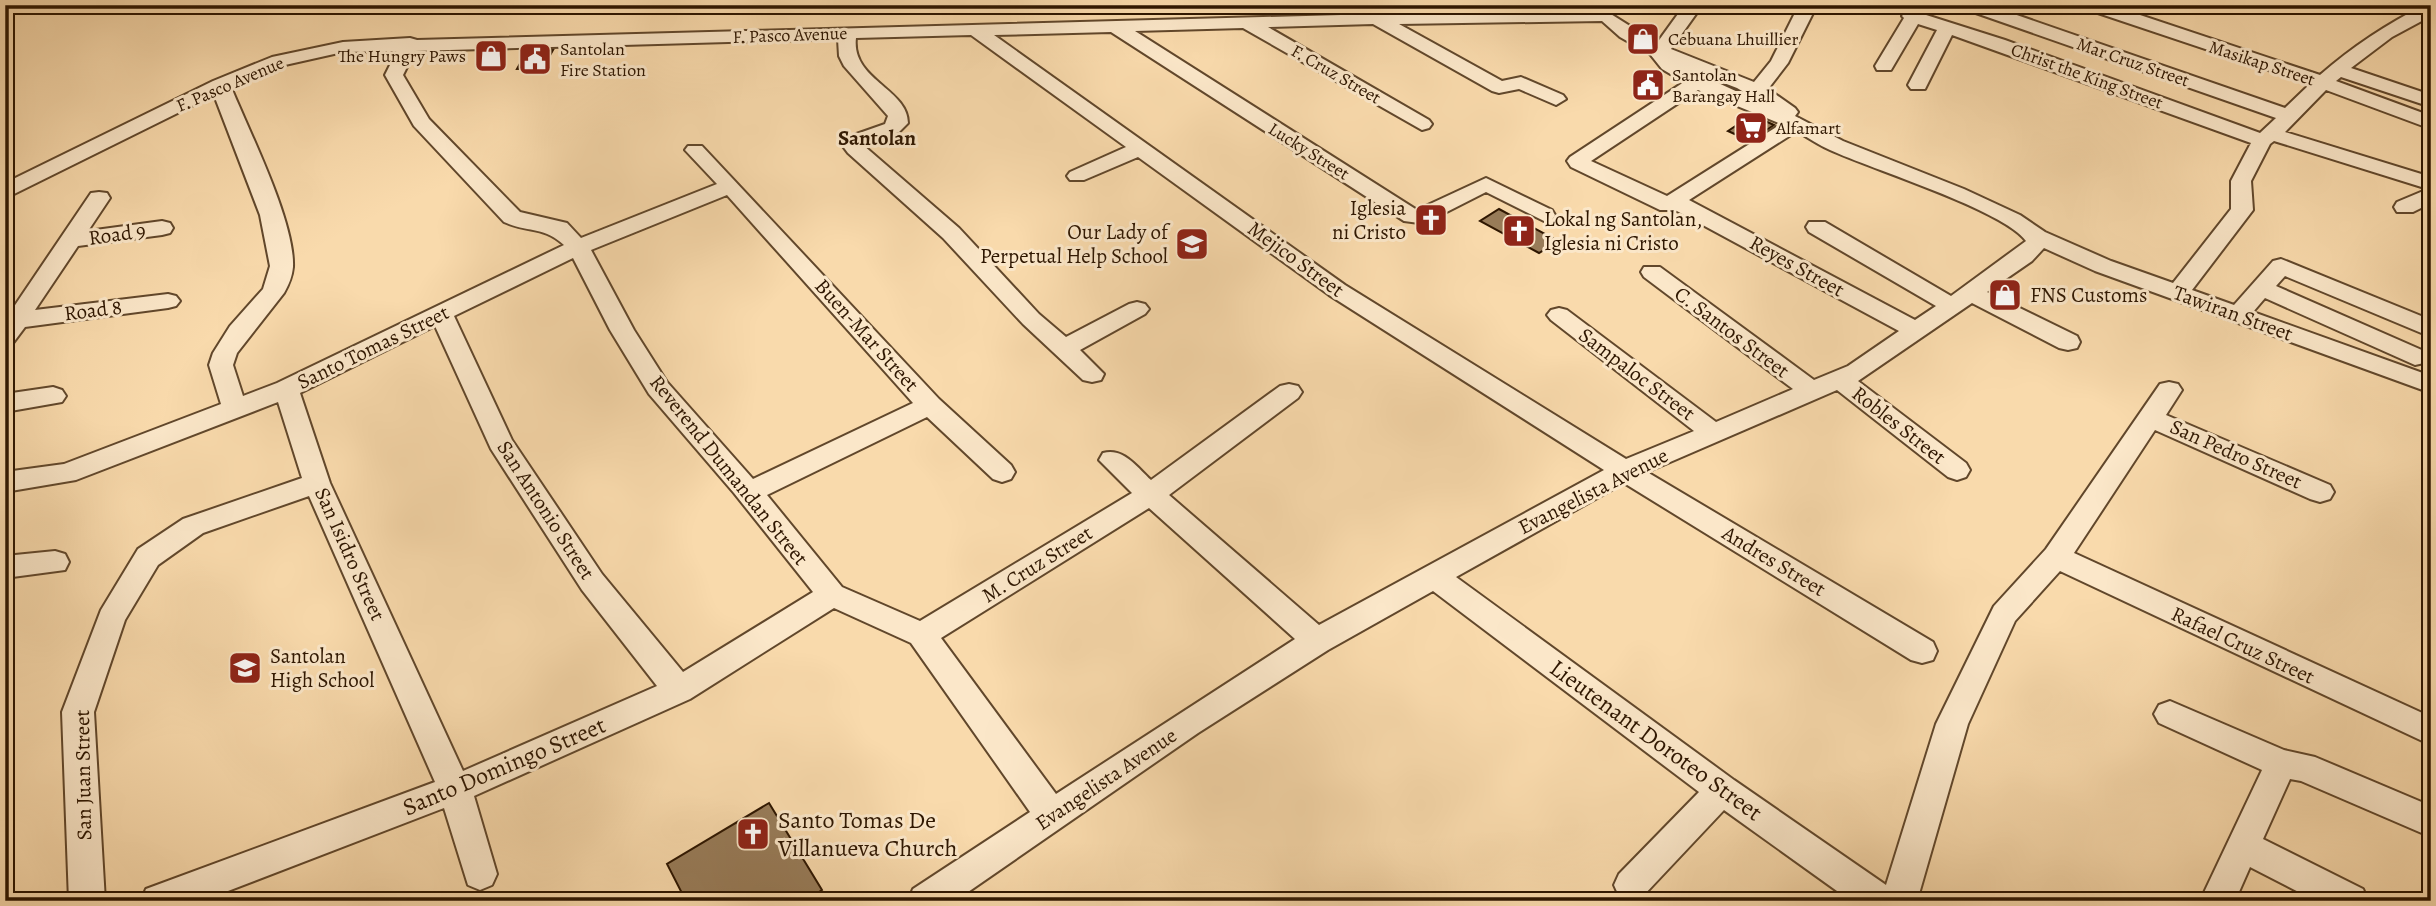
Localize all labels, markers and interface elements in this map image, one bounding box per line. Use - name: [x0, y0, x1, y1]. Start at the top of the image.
- shop icon: Cebuana Lhuillier: [1624, 20, 1662, 58]
- street label: F. Pasco Avenue: [732, 21, 848, 49]
- place label: Cebuana Lhuillier: [1668, 27, 1799, 51]
- street label: Mar Cruz Street: [2074, 32, 2193, 93]
- street label: Masikap Street: [2206, 35, 2318, 91]
- shop icon: The Hungry Paws: [472, 37, 510, 75]
- place label: Santolan Fire Station: [560, 37, 646, 82]
- street label: Christ the King Street: [2008, 37, 2166, 115]
- street label: F. Cruz Street: [1287, 39, 1385, 109]
- public building icon: Santolan Fire Station: [516, 40, 554, 78]
- place label: The Hungry Paws: [338, 44, 466, 68]
- street label: F. Pasco Avenue: [172, 50, 288, 118]
- place label: Santolan Barangay Hall: [1672, 63, 1776, 108]
- public building icon: Santolan Barangay Hall: [1629, 66, 1667, 104]
- supermarket icon: Alfamart: [1732, 109, 1770, 147]
- place label: Alfamart: [1775, 116, 1841, 140]
- street label: Lucky Street: [1264, 117, 1354, 185]
- district label: Santolan: [838, 124, 916, 152]
- place label: Iglesia ni Cristo: [1332, 194, 1406, 246]
- church icon: Iglesia ni Cristo: [1412, 201, 1450, 239]
- place label: Lokal ng Santolan, Iglesia ni Cristo: [1544, 205, 1702, 257]
- church icon: Lokal ng Santolan, Iglesia ni Cristo: [1500, 212, 1538, 250]
- street label: Mejico Street: [1242, 215, 1350, 304]
- street label: Road 9: [87, 216, 147, 252]
- place label: Our Lady of Perpetual Help School: [980, 218, 1171, 270]
- school or university icon: Our Lady of Perpetual Help School: [1173, 225, 1211, 263]
- street label: Reyes Street: [1745, 228, 1849, 304]
- street label: Buen-Mar Street: [809, 272, 925, 398]
- shop icon: FNS Customs: [1986, 276, 2024, 314]
- street label: Tawiran Street: [2169, 278, 2297, 348]
- street label: C. Santos Street: [1669, 280, 1795, 384]
- place label: FNS Customs: [2030, 281, 2147, 309]
- street label: Road 8: [62, 293, 124, 327]
- street label: Santo Tomas Street: [292, 298, 454, 396]
- street label: Sampaloc Street: [1573, 321, 1701, 427]
- street label: Reverend Dumandan Street: [643, 369, 815, 571]
- street label: Robles Street: [1846, 379, 1952, 471]
- street label: San Pedro Street: [2166, 412, 2306, 496]
- street label: San Antonio Street: [491, 435, 602, 585]
- street label: Evangelista Avenue: [1513, 441, 1673, 541]
- street label: San Isidro Street: [308, 483, 392, 625]
- street label: M. Cruz Street: [976, 519, 1098, 609]
- street label: Andres Street: [1716, 519, 1831, 603]
- street label: Rafael Cruz Street: [2167, 600, 2319, 690]
- place label: Santolan High School: [270, 642, 374, 694]
- school or university icon: Santolan High School: [226, 649, 264, 687]
- street label: Lieutenant Doroteo Street: [1543, 652, 1769, 828]
- street label: San Juan Street: [68, 709, 98, 841]
- street label: Santo Domingo Street: [398, 709, 611, 823]
- street label: Evangelista Avenue: [1030, 721, 1182, 837]
- place label: Santo Tomas De Villanueva Church: [777, 804, 957, 864]
- church icon: Santo Tomas De Villanueva Church: [734, 815, 772, 853]

